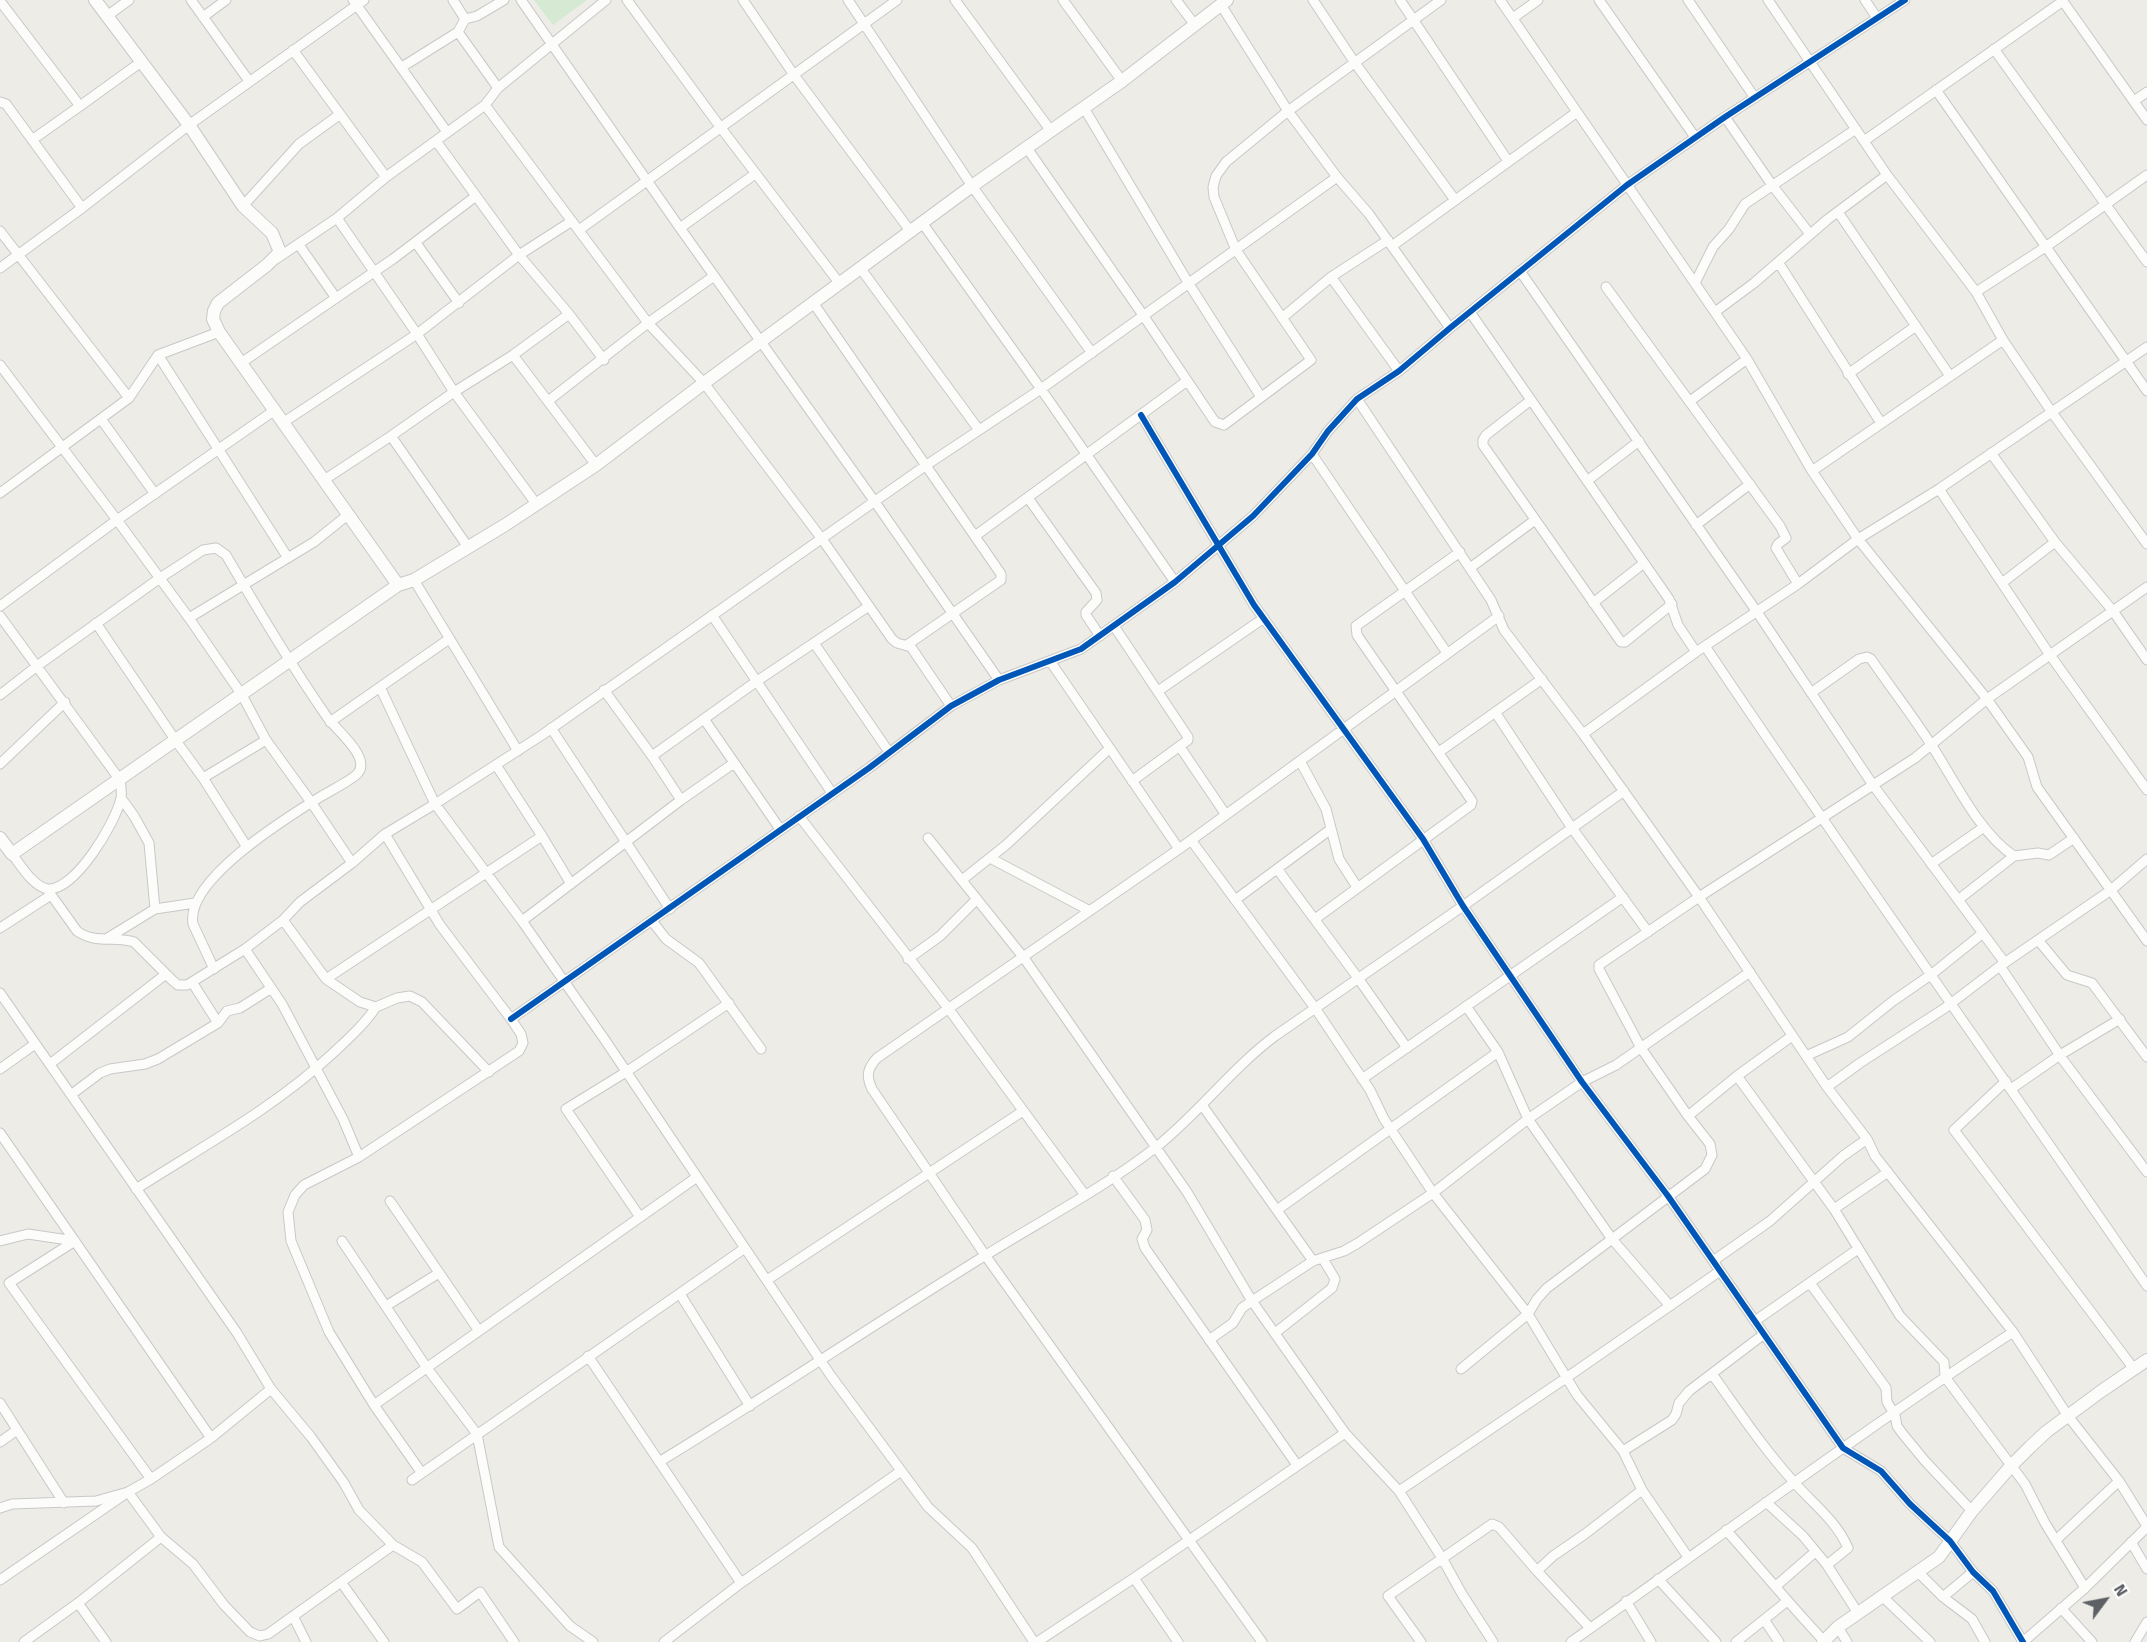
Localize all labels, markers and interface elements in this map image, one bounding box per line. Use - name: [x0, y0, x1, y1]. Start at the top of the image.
- north arrow: [2075, 1570, 2135, 1630]
- text: N: [2110, 1581, 2132, 1600]

